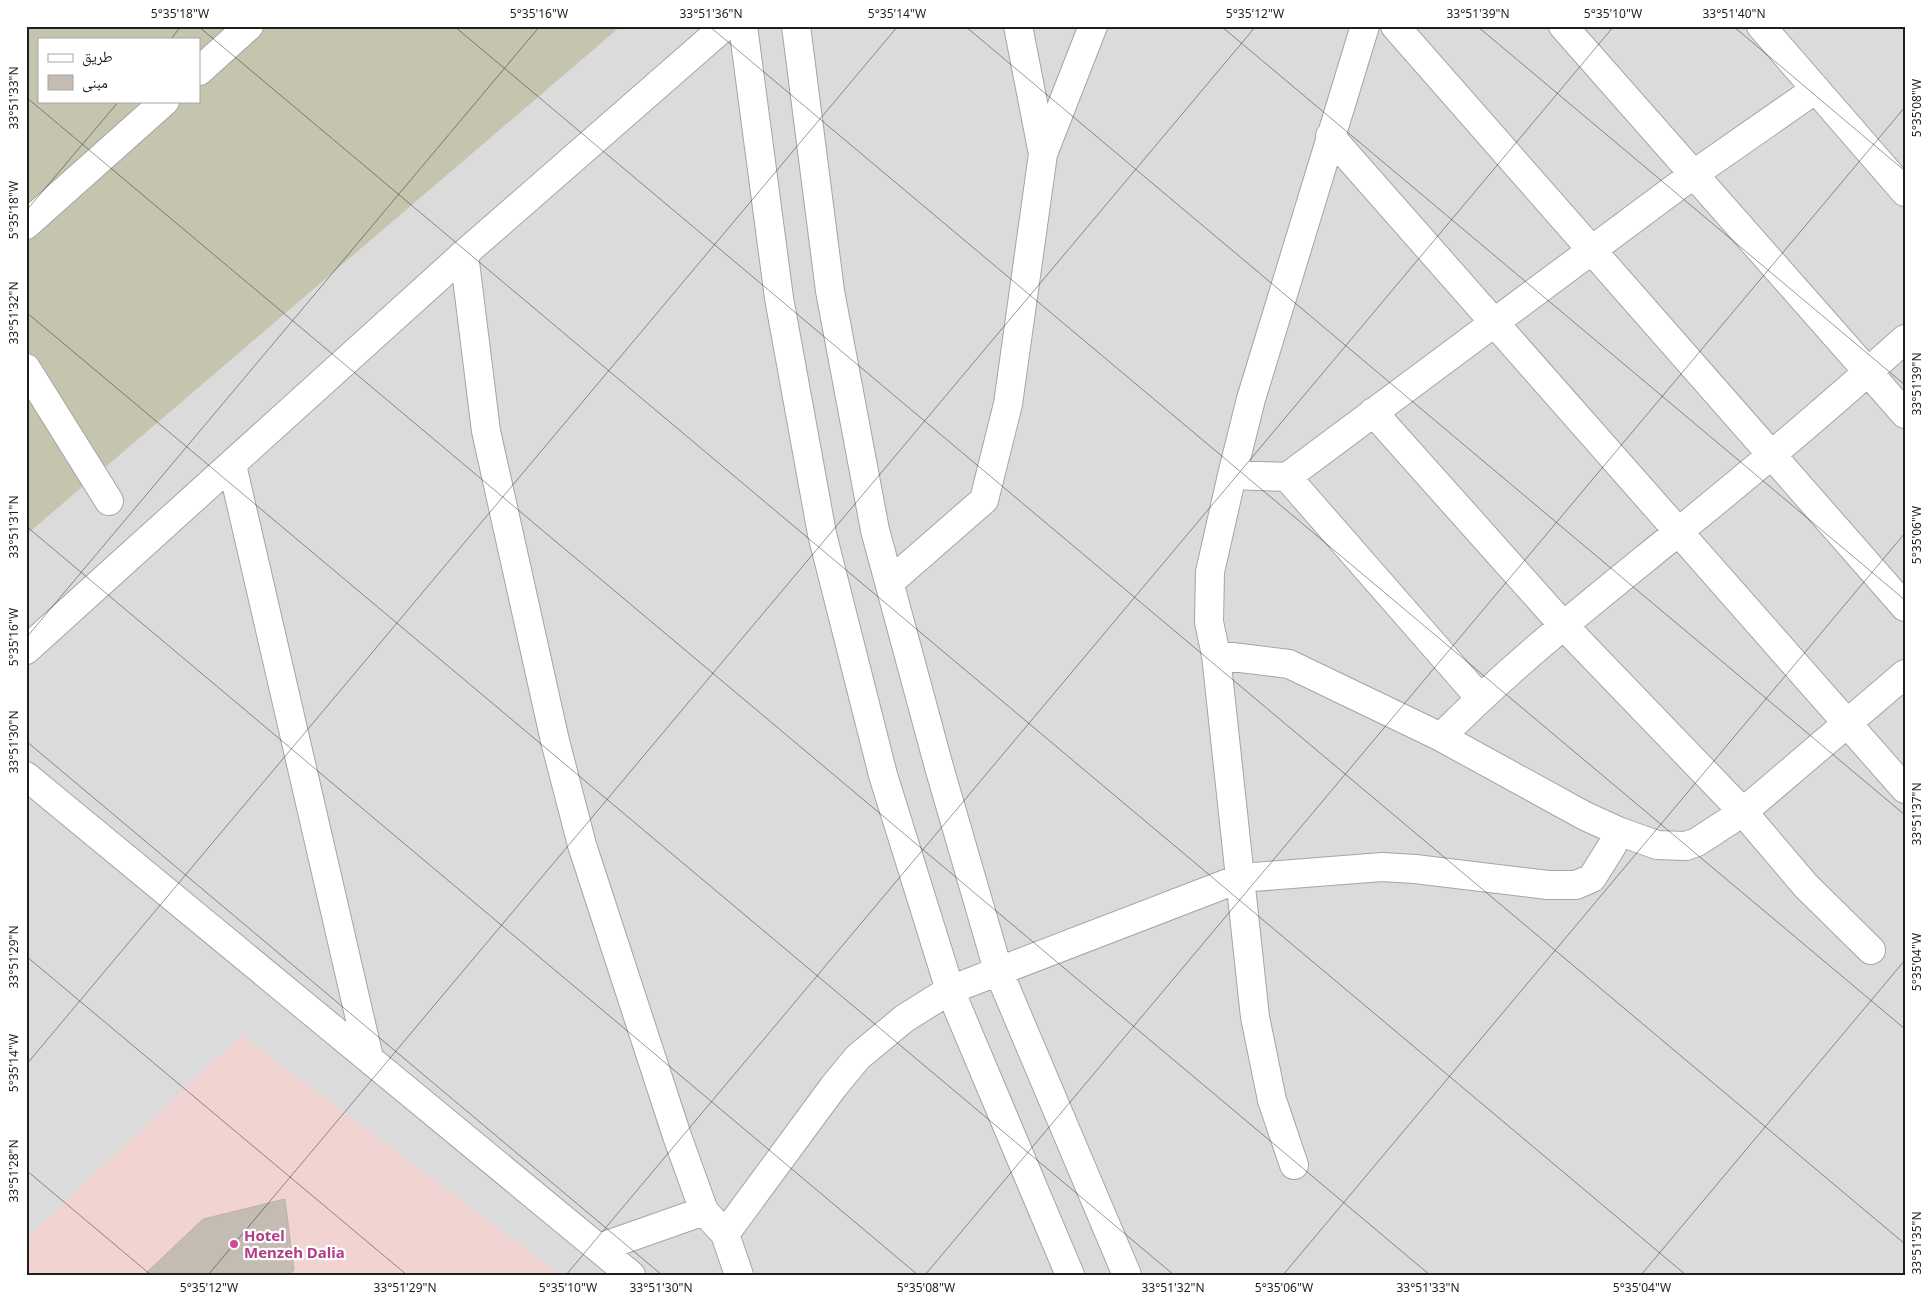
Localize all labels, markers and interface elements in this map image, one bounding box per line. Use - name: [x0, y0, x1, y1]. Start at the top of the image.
- text: 5°35'18"W: [151, 5, 209, 22]
- text: 5°35'16"W: [510, 5, 568, 22]
- text: 33°51'36"N: [679, 5, 743, 22]
- text: 5°35'14"W: [868, 5, 926, 22]
- text: 5°35'12"W: [1226, 5, 1284, 22]
- text: 33°51'39"N: [1446, 5, 1510, 22]
- text: 5°35'10"W: [1584, 5, 1642, 22]
- text: 33°51'40"N: [1702, 5, 1766, 22]
- legend: [38, 38, 200, 102]
- text: طريق: [82, 46, 113, 67]
- text: 33°51'33"N: [5, 66, 22, 130]
- text: مبنى: [82, 72, 108, 93]
- text: 5°35'08"W: [1908, 79, 1925, 137]
- text: 5°35'18"W: [5, 181, 22, 239]
- text: 33°51'32"N: [5, 281, 22, 345]
- text: 33°51'39"N: [1908, 352, 1925, 416]
- text: 33°51'31"N: [5, 495, 22, 559]
- text: 5°35'06"W: [1908, 506, 1925, 564]
- text: 5°35'16"W: [5, 608, 22, 666]
- text: 33°51'30"N: [5, 710, 22, 774]
- text: 33°51'37"N: [1908, 782, 1925, 846]
- text: 33°51'29"N: [5, 925, 22, 989]
- text: 5°35'04"W: [1908, 933, 1925, 991]
- text: 5°35'14"W: [5, 1034, 22, 1092]
- text: 33°51'28"N: [5, 1139, 22, 1203]
- text: 33°51'35"N: [1908, 1211, 1925, 1275]
- place label: Hotel Menzeh Dalia: [244, 1225, 345, 1262]
- marker: Hotel Menzeh Dalia: [228, 1238, 240, 1250]
- text: 5°35'12"W: [180, 1279, 238, 1296]
- text: 33°51'29"N: [373, 1279, 437, 1296]
- text: 5°35'10"W: [539, 1279, 597, 1296]
- text: 33°51'30"N: [629, 1279, 693, 1296]
- text: 5°35'08"W: [897, 1279, 955, 1296]
- text: 33°51'32"N: [1141, 1279, 1205, 1296]
- text: 5°35'06"W: [1255, 1279, 1313, 1296]
- text: 33°51'33"N: [1396, 1279, 1460, 1296]
- text: 5°35'04"W: [1613, 1279, 1671, 1296]

